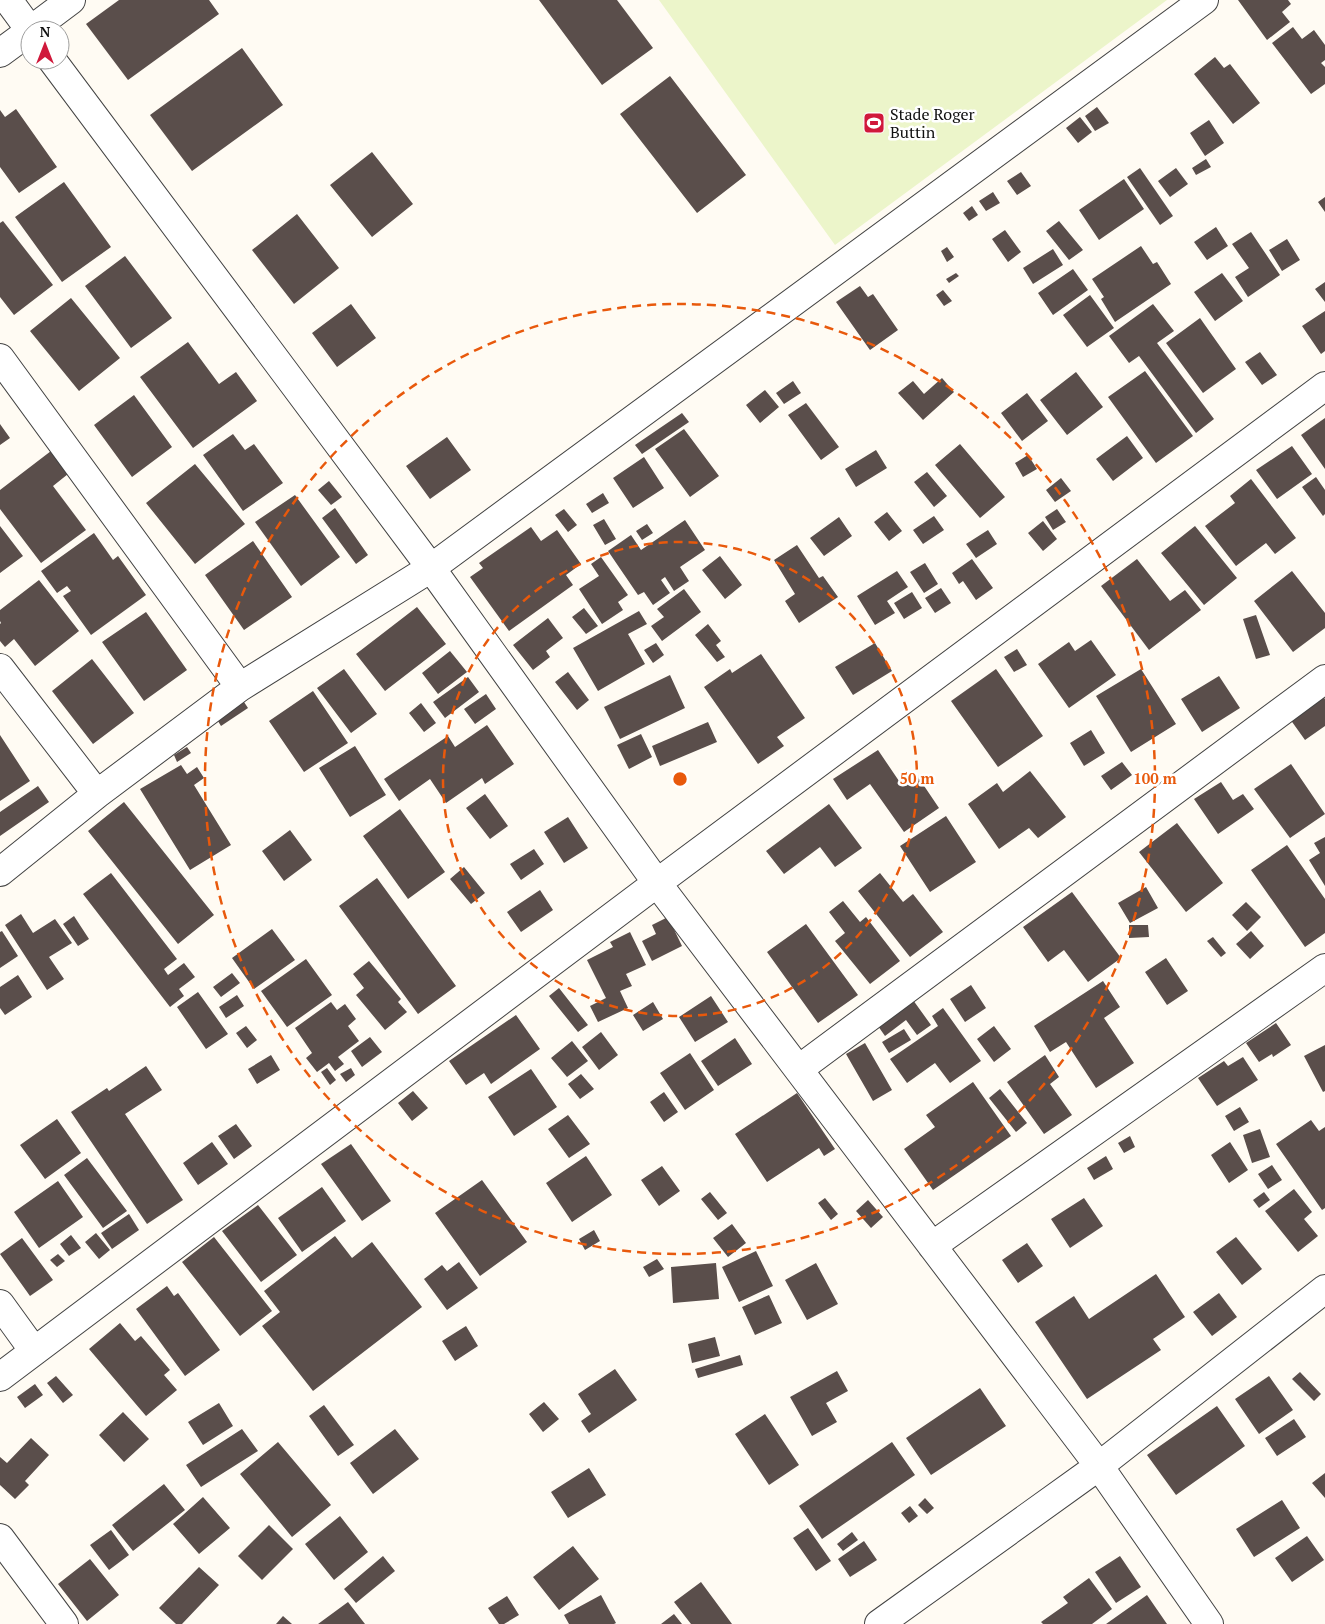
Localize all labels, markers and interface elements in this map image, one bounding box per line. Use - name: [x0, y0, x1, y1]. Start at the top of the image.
- north arrow: [20, 20, 70, 70]
- text: N: [40, 22, 51, 41]
- place label: Stade Roger Buttin: [890, 103, 976, 143]
- sports icon: Stade Roger Buttin: [862, 111, 886, 135]
- text: 50 m: [900, 768, 935, 788]
- text: 100 m: [1133, 768, 1177, 788]
- centre of rings: [671, 770, 689, 788]

